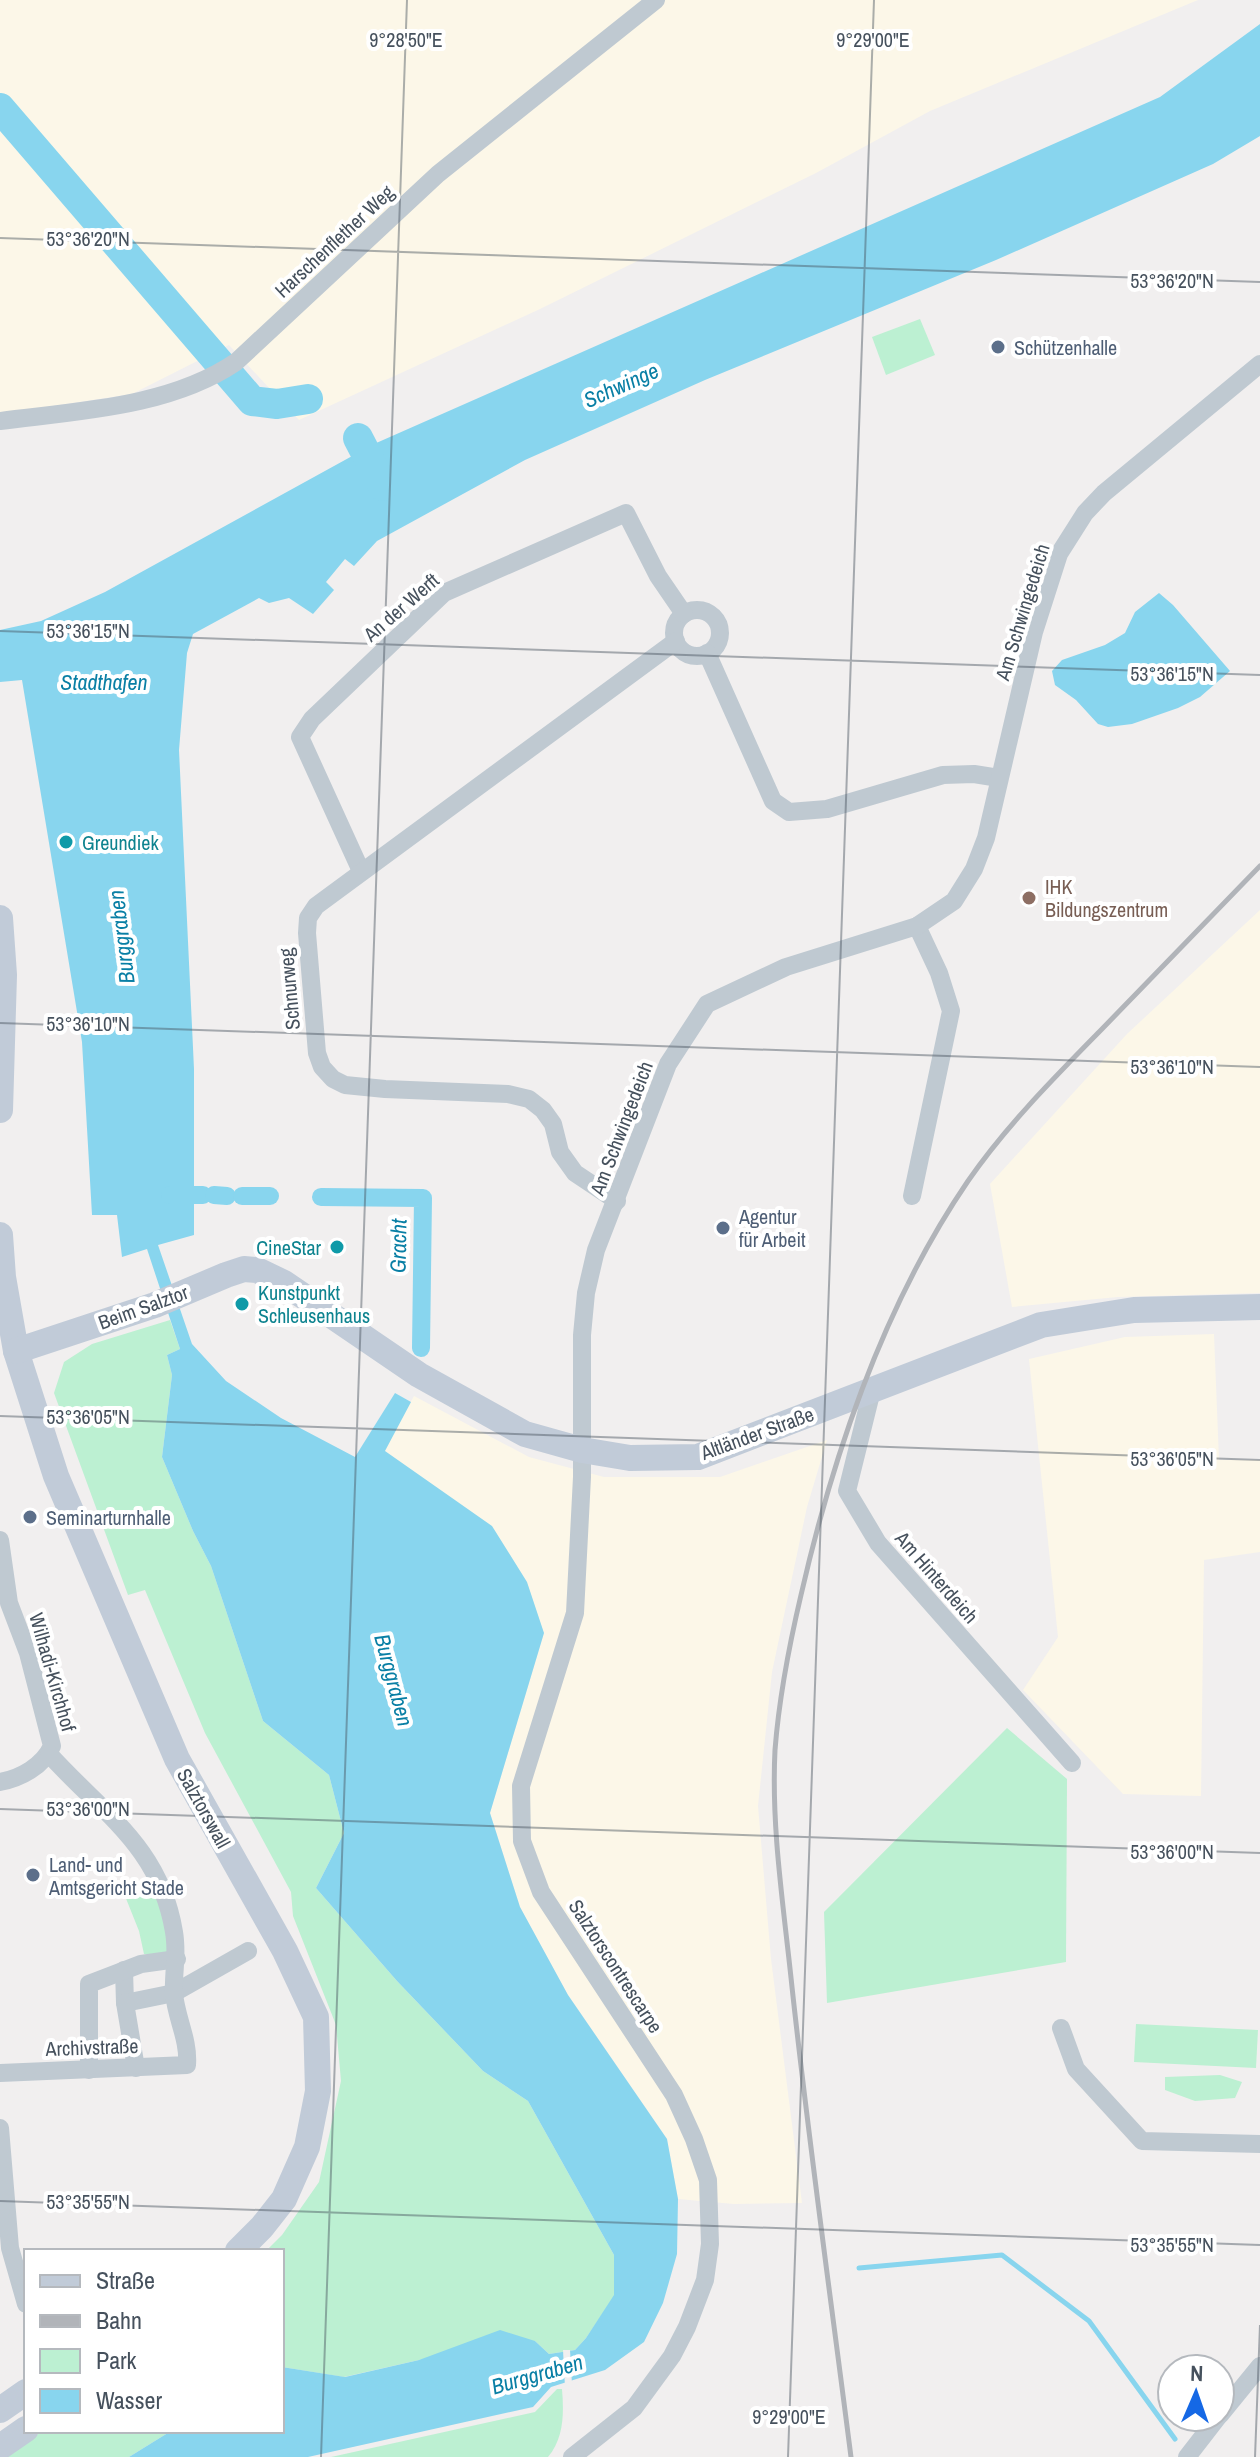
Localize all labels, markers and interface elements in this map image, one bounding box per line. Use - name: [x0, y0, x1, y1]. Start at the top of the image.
- text: 9°28'50"E: [369, 26, 443, 53]
- text: 9°29'00"E: [836, 26, 910, 53]
- street label: Harschenflether Weg: [269, 179, 399, 303]
- text: 53°36'20"N: [46, 225, 130, 252]
- text: 53°36'20"N: [1130, 267, 1214, 294]
- place label: Schützenhalle: [1014, 334, 1117, 361]
- marker: Schützenhalle: [989, 338, 1007, 356]
- water label: Schwinge: [579, 355, 663, 415]
- street label: Am Schwingedeich: [988, 540, 1056, 684]
- street label: An der Werft: [357, 566, 445, 648]
- text: 53°36'15"N: [46, 617, 130, 644]
- text: 53°36'15"N: [1130, 660, 1214, 687]
- water label: Stadthafen: [60, 667, 148, 697]
- place label: Greundiek: [82, 829, 159, 856]
- marker: Greundiek: [57, 833, 75, 851]
- place label: IHK Bildungszentrum: [1045, 873, 1168, 923]
- water label: Burggraben: [100, 888, 142, 986]
- marker: IHK Bildungszentrum: [1020, 889, 1038, 907]
- street label: Schnurweg: [272, 947, 306, 1031]
- text: 53°36'10"N: [46, 1010, 130, 1037]
- text: 53°36'10"N: [1130, 1053, 1214, 1080]
- street label: Am Schwingedeich: [583, 1057, 659, 1200]
- place label: Agentur für Arbeit: [738, 1203, 806, 1253]
- water label: Gracht: [383, 1218, 413, 1273]
- marker: Agentur für Arbeit: [714, 1219, 732, 1237]
- place label: CineStar: [256, 1234, 322, 1261]
- marker: CineStar: [328, 1238, 346, 1256]
- street label: Beim Salztor: [94, 1278, 192, 1336]
- place label: Kunstpunkt Schleusenhaus: [258, 1279, 370, 1329]
- marker: Kunstpunkt Schleusenhaus: [233, 1295, 251, 1313]
- street label: Altländer Straße: [696, 1400, 817, 1466]
- text: 53°36'05"N: [46, 1403, 130, 1430]
- text: 53°36'05"N: [1130, 1445, 1214, 1472]
- place label: Seminarturnhalle: [46, 1504, 171, 1531]
- marker: Seminarturnhalle: [21, 1508, 39, 1526]
- street label: Am Hinterdeich: [889, 1524, 985, 1629]
- street label: Wilhadi-Kirchhof: [23, 1610, 83, 1735]
- water label: Burggraben: [367, 1631, 421, 1729]
- street label: Salztorswall: [171, 1763, 237, 1853]
- text: 53°36'00"N: [46, 1795, 130, 1822]
- text: 53°36'00"N: [1130, 1838, 1214, 1865]
- place label: Land- und Amtsgericht Stade: [48, 1851, 184, 1901]
- marker: Land- und Amtsgericht Stade: [24, 1866, 42, 1884]
- street label: Salztorscontrescarpe: [563, 1894, 669, 2038]
- street label: Archivstraße: [44, 2032, 139, 2062]
- text: 53°35'55"N: [46, 2188, 130, 2215]
- text: 53°35'55"N: [1130, 2231, 1214, 2258]
- legend: [24, 2249, 284, 2433]
- text: Straße: [96, 2264, 155, 2296]
- text: Bahn: [96, 2304, 142, 2336]
- text: Park: [96, 2344, 137, 2376]
- water label: Burggraben: [488, 2347, 586, 2401]
- north arrow: [1156, 2353, 1236, 2433]
- text: N: [1190, 2358, 1204, 2388]
- text: Wasser: [96, 2384, 162, 2416]
- text: 9°29'00"E: [752, 2403, 826, 2430]

